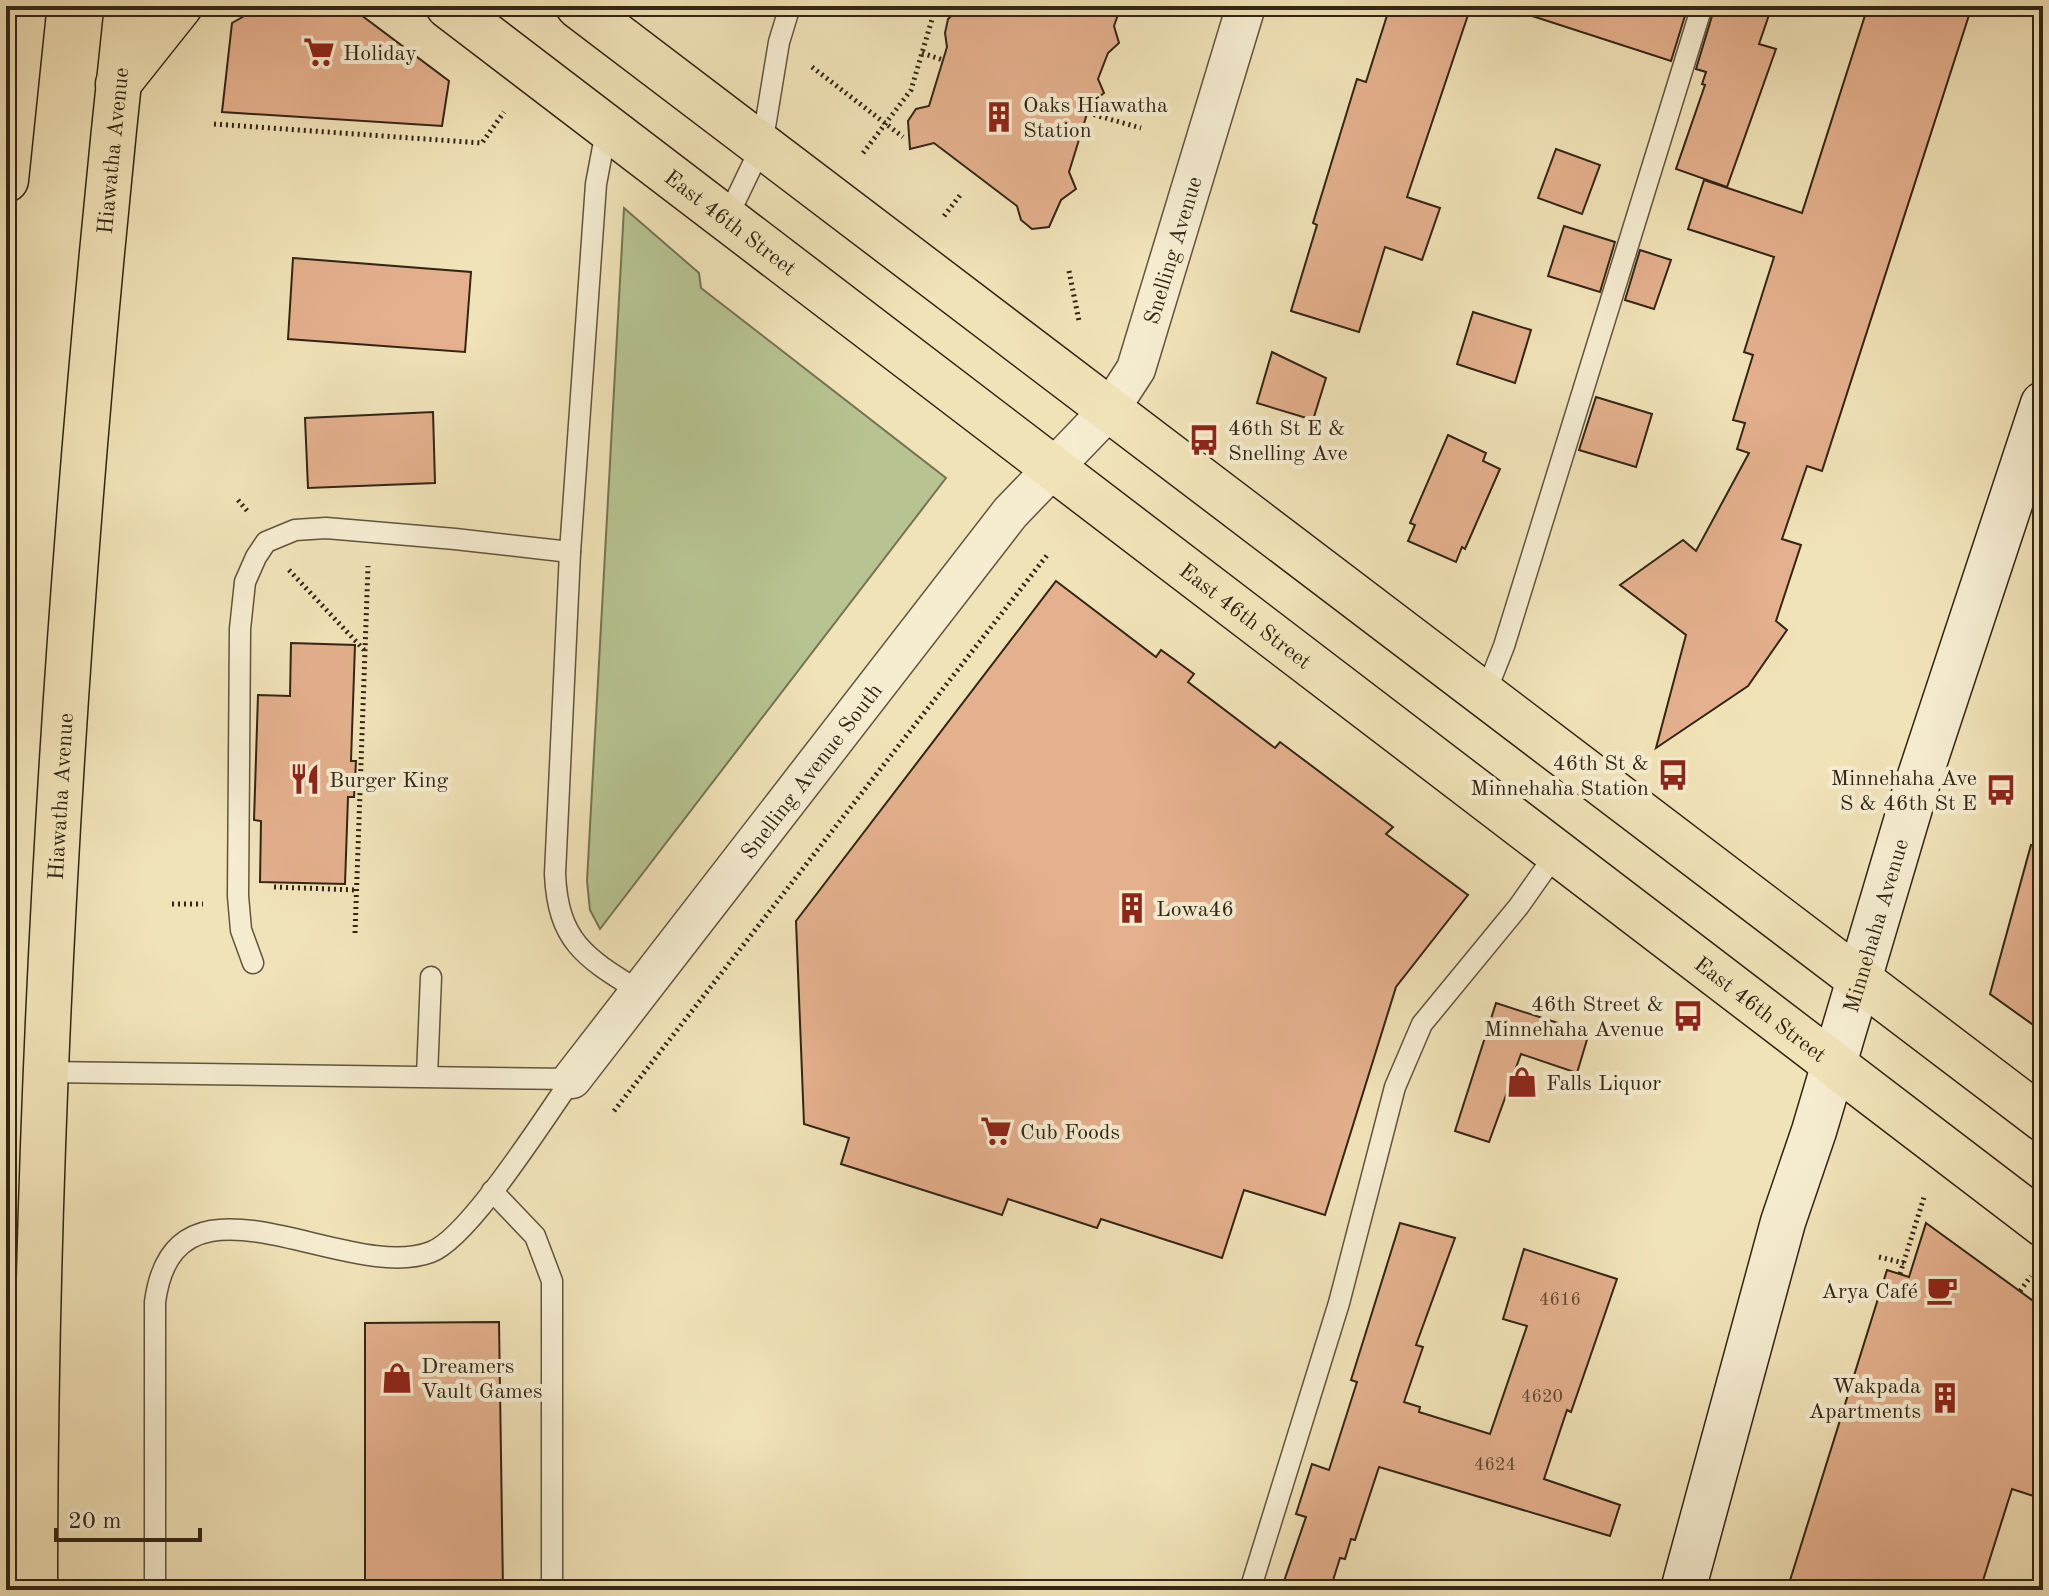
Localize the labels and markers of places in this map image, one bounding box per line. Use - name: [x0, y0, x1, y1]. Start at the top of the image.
- supermarket icon: Holiday: [302, 35, 336, 69]
- place label: Holiday: [343, 43, 417, 65]
- place label: Oaks Hiawatha Station: [1023, 95, 1168, 142]
- building icon: Oaks Hiawatha Station: [982, 100, 1016, 134]
- place label: 46th St E & Snelling Ave: [1228, 418, 1348, 465]
- bus stop icon: 46th St E & Snelling Ave: [1187, 423, 1221, 457]
- place label: 46th St & Minnehaha Station: [1470, 753, 1649, 800]
- bus stop icon: 46th St & Minnehaha Station: [1656, 758, 1690, 792]
- restaurant icon: Burger King: [288, 762, 322, 796]
- place label: Minnehaha Ave S & 46th St E: [1831, 768, 1977, 815]
- place label: Burger King: [329, 770, 449, 792]
- bus stop icon: Minnehaha Ave S & 46th St E: [1984, 773, 2018, 807]
- building icon: Lowa46: [1115, 891, 1149, 925]
- place label: Lowa46: [1156, 899, 1234, 921]
- place label: 46th Street & Minnehaha Avenue: [1484, 994, 1664, 1041]
- bus stop icon: 46th Street & Minnehaha Avenue: [1671, 999, 1705, 1033]
- shop icon: Falls Liquor: [1505, 1065, 1539, 1099]
- place label: Falls Liquor: [1546, 1073, 1661, 1095]
- supermarket icon: Cub Foods: [979, 1114, 1013, 1148]
- place label: Cub Foods: [1020, 1122, 1120, 1144]
- cafe icon: Arya Café: [1925, 1273, 1959, 1307]
- place label: Arya Café: [1821, 1281, 1918, 1303]
- place label: Dreamers Vault Games: [421, 1356, 543, 1403]
- shop icon: Dreamers Vault Games: [380, 1361, 414, 1395]
- place label: Wakpada Apartments: [1808, 1376, 1921, 1423]
- building icon: Wakpada Apartments: [1928, 1381, 1962, 1415]

